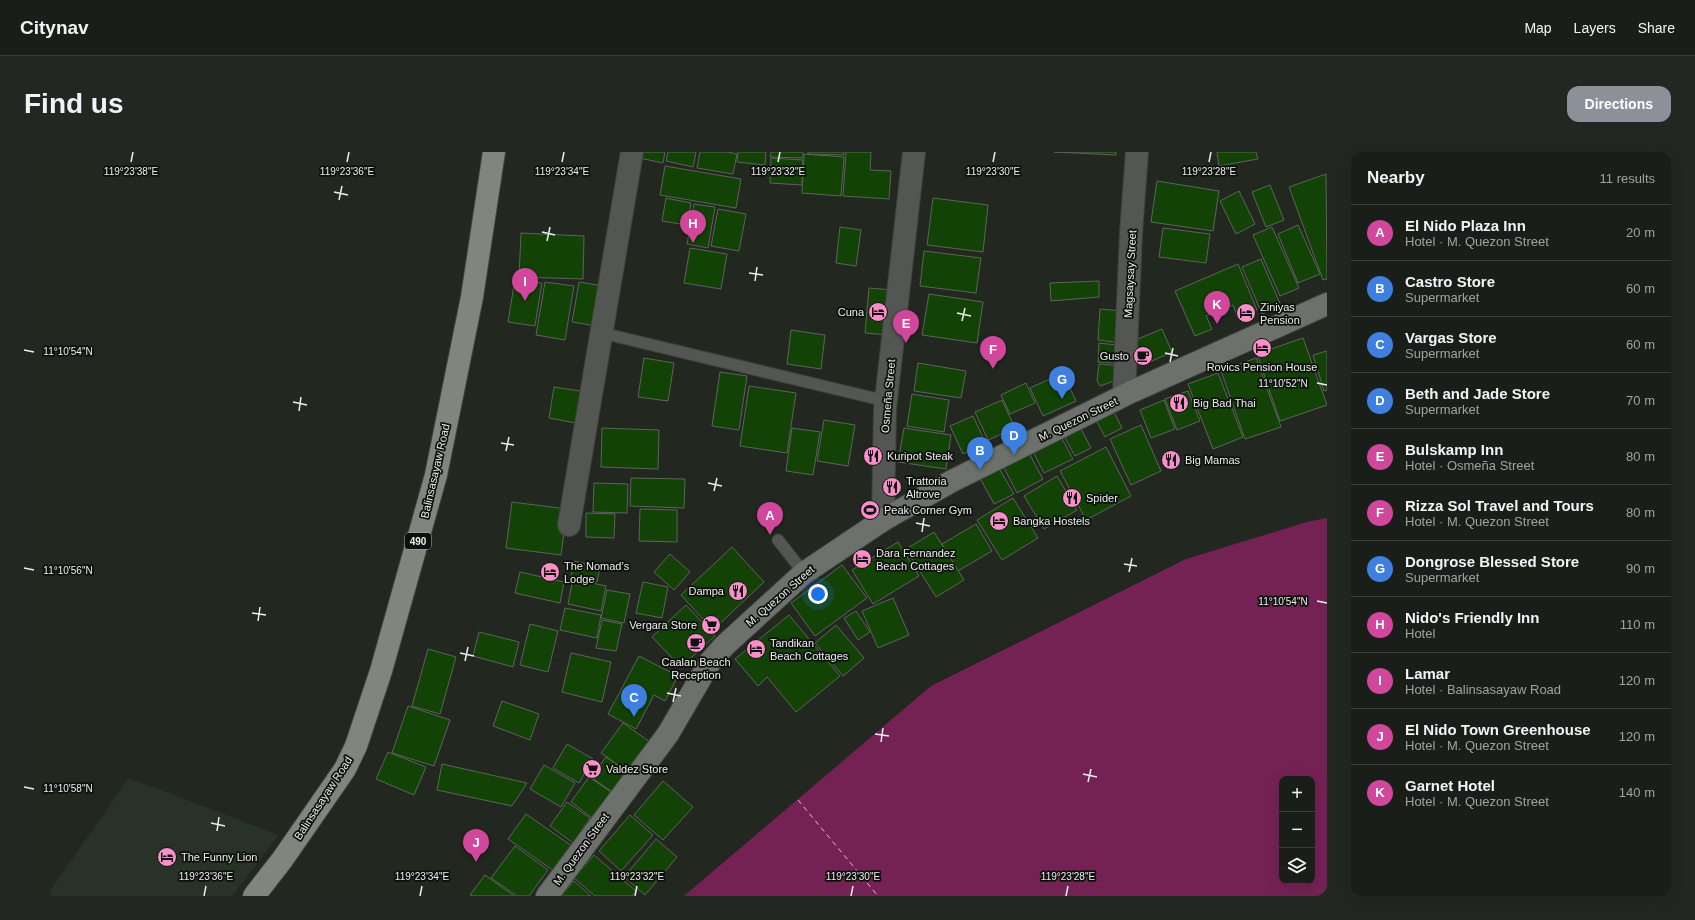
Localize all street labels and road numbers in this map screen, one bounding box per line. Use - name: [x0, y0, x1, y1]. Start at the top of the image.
- street label: Magsaysay Street: [1122, 230, 1138, 318]
- street label: Osmeña Street: [879, 359, 897, 433]
- street label: M. Quezon Street: [1037, 395, 1119, 443]
- street label: Balinsasayaw Road: [418, 423, 452, 519]
- road number: 490: [405, 533, 431, 549]
- street label: M. Quezon Street: [744, 563, 816, 629]
- street label: Balinsasayaw Road: [292, 754, 354, 842]
- street label: M. Quezon Street: [551, 811, 611, 887]

